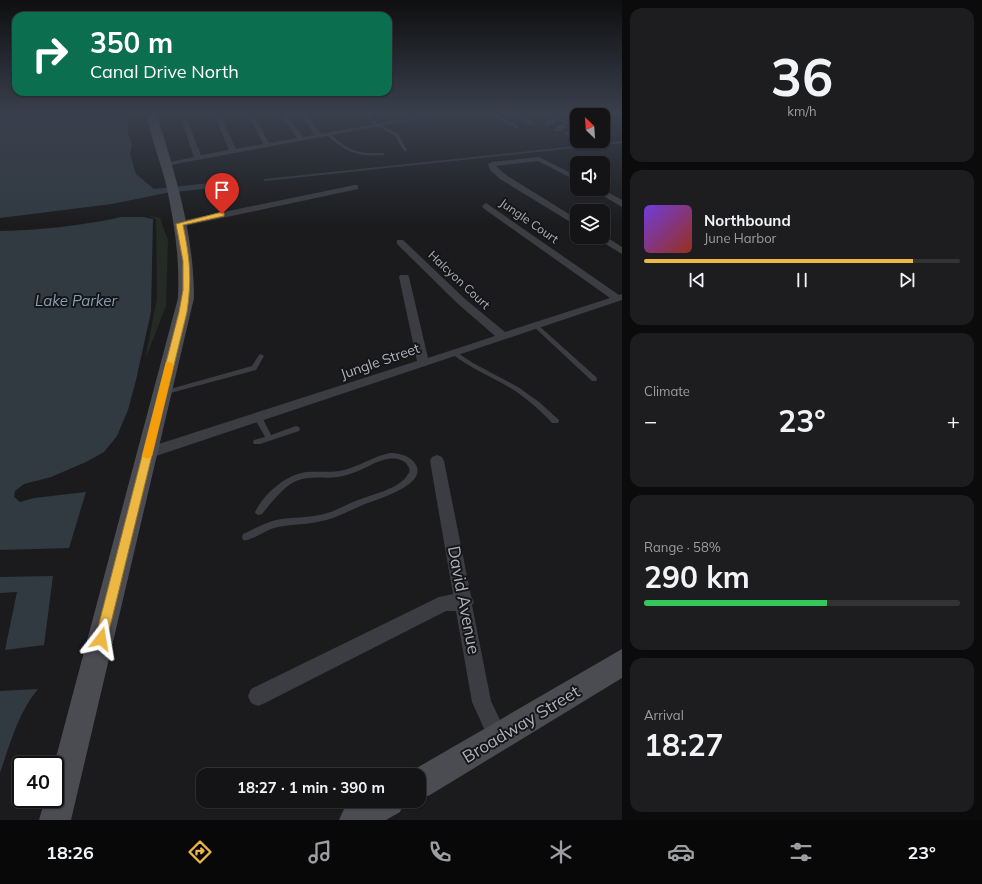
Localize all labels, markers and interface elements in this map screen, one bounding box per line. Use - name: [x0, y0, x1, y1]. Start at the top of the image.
- text: 350 m: [90, 25, 173, 60]
- icon: right: [24, 28, 76, 80]
- text: 36: [771, 44, 833, 109]
- text: Canal Drive North: [90, 60, 239, 83]
- text: km/h: [787, 103, 817, 119]
- north arrow: [570, 108, 610, 148]
- map controls: [570, 108, 610, 244]
- button: sound: [570, 156, 610, 196]
- pin: [205, 173, 239, 214]
- icon: arrive: [211, 179, 233, 201]
- street label: Jungle Court: [497, 195, 561, 246]
- button: layers: [570, 204, 610, 244]
- text: Northbound: [704, 211, 791, 230]
- text: June Harbor: [704, 230, 776, 246]
- street label: Halcyon Court: [425, 247, 493, 312]
- icon: previous: [686, 269, 708, 291]
- icon: pause: [791, 269, 813, 291]
- icon: next: [896, 269, 918, 291]
- water label: Lake Parker: [35, 291, 117, 310]
- street label: Jungle Street: [338, 339, 422, 383]
- text: Climate: [644, 383, 690, 399]
- text: 23°: [778, 402, 826, 440]
- text: −: [644, 407, 657, 435]
- text: +: [947, 407, 960, 435]
- text: Range · 58%: [644, 539, 721, 555]
- street label: David Avenue: [444, 544, 485, 656]
- text: 290 km: [644, 558, 750, 596]
- position arrow: [80, 618, 122, 660]
- street label: Broadway Street: [458, 680, 584, 768]
- text: Arrival: [644, 707, 684, 723]
- text: 18:27: [644, 726, 723, 764]
- speed limit sign: 40: [12, 756, 64, 808]
- text: 18:27 · 1 min · 390 m: [237, 778, 385, 797]
- icon: directions: [186, 838, 214, 866]
- icon: music: [306, 838, 334, 866]
- icon: phone: [426, 838, 454, 866]
- icon: climate: [547, 838, 575, 866]
- icon: car: [667, 838, 695, 866]
- icon: filters: [787, 838, 815, 866]
- text: 18:26: [46, 841, 94, 864]
- text: 23°: [907, 841, 936, 864]

